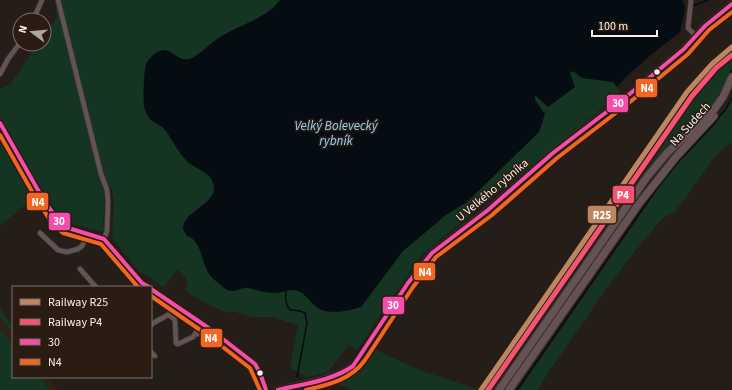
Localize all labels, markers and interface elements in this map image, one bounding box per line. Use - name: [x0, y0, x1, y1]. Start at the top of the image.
- north arrow: [12, 12, 52, 52]
- scale bar: [592, 12, 657, 38]
- text: 100 m: [598, 18, 628, 35]
- text: N: [15, 24, 31, 35]
- unlabelled marker: [652, 67, 662, 77]
- line badge: N4: [635, 78, 658, 98]
- text: N4: [640, 81, 654, 96]
- line badge: 30: [606, 94, 629, 113]
- text: 30: [612, 96, 624, 111]
- street label: Na Sudech: [666, 99, 715, 150]
- water label: Velký Bolevecký rybník: [294, 117, 379, 150]
- street label: U Velkého rybníka: [452, 155, 532, 226]
- line badge: P4: [612, 185, 635, 204]
- text: P4: [617, 188, 629, 203]
- line badge: N4: [26, 192, 49, 211]
- text: N4: [31, 195, 45, 210]
- line badge: R25: [587, 205, 617, 224]
- text: R25: [593, 208, 611, 223]
- line badge: 30: [48, 212, 71, 231]
- text: 30: [53, 214, 65, 229]
- line badge: N4: [413, 262, 436, 281]
- text: N4: [418, 265, 432, 280]
- legend: [12, 286, 152, 378]
- text: Railway R25: [48, 294, 108, 311]
- line badge: 30: [382, 296, 405, 315]
- text: 30: [387, 298, 399, 313]
- text: Railway P4: [48, 314, 102, 331]
- line badge: N4: [200, 328, 223, 348]
- text: N4: [204, 331, 218, 346]
- text: 30: [48, 334, 60, 351]
- text: N4: [48, 354, 62, 371]
- unlabelled marker: [255, 368, 265, 378]

